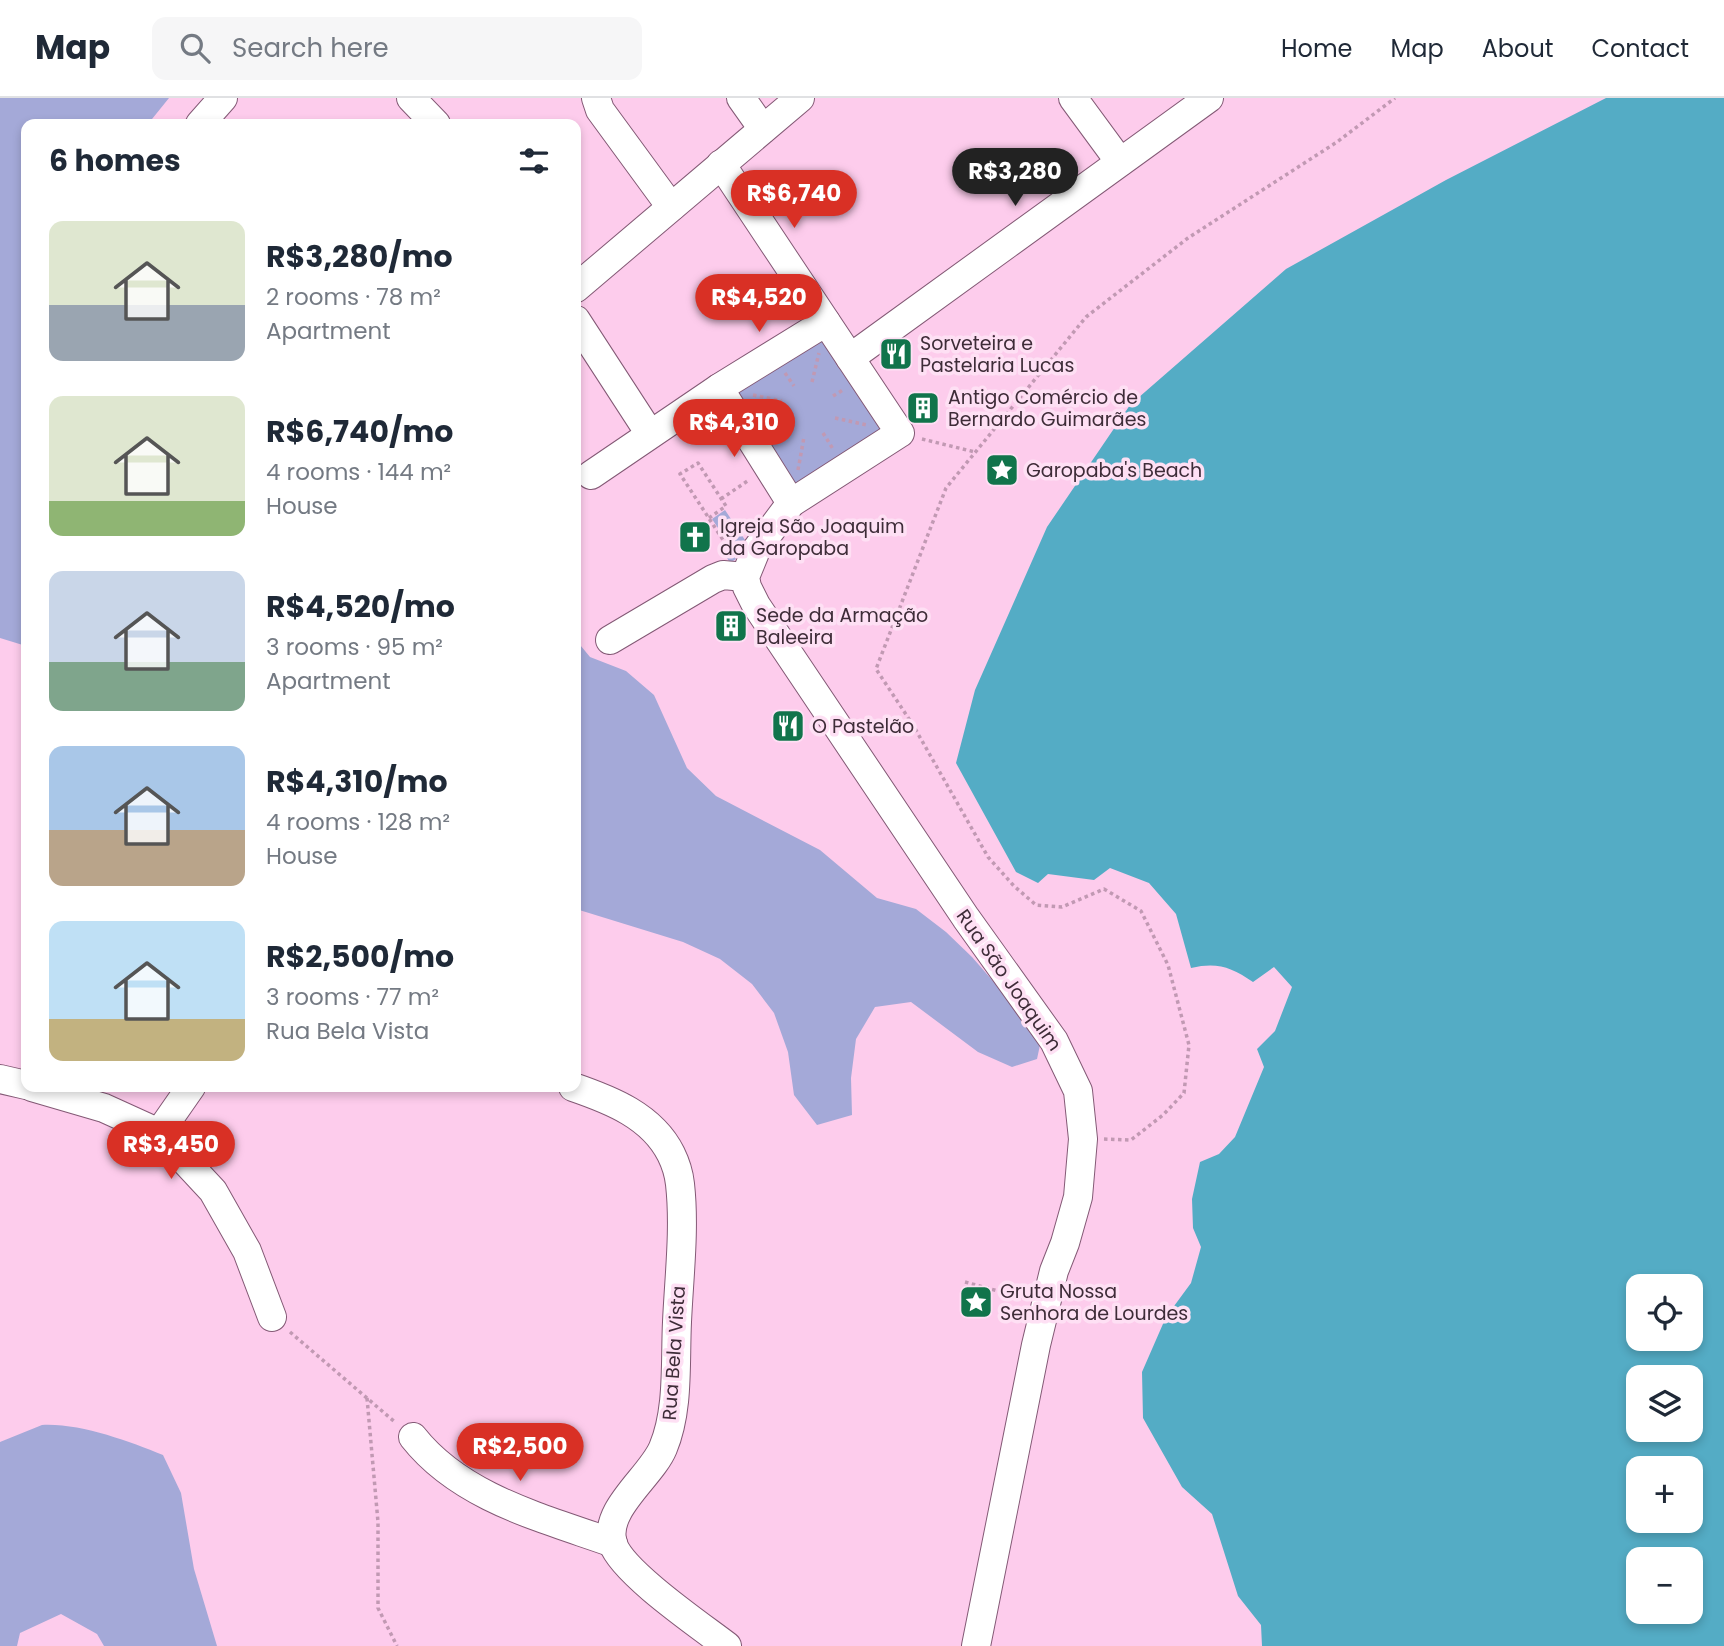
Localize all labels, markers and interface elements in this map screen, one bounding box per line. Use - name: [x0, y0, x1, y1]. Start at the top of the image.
- search box: [152, 17, 642, 80]
- text: Map: [35, 24, 110, 71]
- icon: search: [176, 29, 214, 67]
- text: Search here: [232, 30, 389, 66]
- text: Home: [1281, 32, 1353, 65]
- text: Map: [1391, 32, 1444, 65]
- text: About: [1482, 32, 1553, 65]
- text: Contact: [1591, 32, 1689, 65]
- text: 6 homes: [49, 139, 181, 182]
- icon: filters: [515, 142, 553, 180]
- pin: R$3,280: [950, 148, 1080, 208]
- text: R$3,280: [968, 155, 1062, 187]
- pin: R$6,740: [729, 170, 859, 230]
- text: R$6,740: [747, 177, 841, 209]
- text: R$3,280/mo: [266, 235, 453, 278]
- icon: home: [105, 249, 189, 333]
- pin: R$4,520: [694, 274, 824, 334]
- text: 2 rooms · 78 m²: [266, 281, 441, 313]
- text: R$4,520: [711, 281, 807, 313]
- text: Apartment: [266, 315, 391, 347]
- place label: Sorveteira e Pastelaria Lucas: [920, 330, 1074, 379]
- restaurant icon: Sorveteira e Pastelaria Lucas: [877, 335, 915, 373]
- place label: Antigo Comércio de Bernardo Guimarães: [948, 384, 1146, 433]
- building icon: Antigo Comércio de Bernardo Guimarães: [904, 389, 942, 427]
- pin: R$4,310: [669, 400, 799, 459]
- text: R$4,310: [689, 406, 779, 438]
- text: R$6,740/mo: [266, 410, 453, 453]
- icon: home: [105, 424, 189, 508]
- place icon: Garopaba's Beach: [983, 451, 1021, 489]
- text: 4 rooms · 144 m²: [266, 456, 451, 488]
- place label: Garopaba's Beach: [1026, 457, 1202, 484]
- text: House: [266, 490, 338, 522]
- place label: Igreja São Joaquim da Garopaba: [720, 513, 905, 562]
- church icon: Igreja São Joaquim da Garopaba: [676, 518, 714, 556]
- text: R$4,520/mo: [266, 585, 455, 628]
- icon: home: [105, 599, 189, 683]
- place label: Sede da Armação Baleeira: [756, 602, 928, 651]
- building icon: Sede da Armação Baleeira: [712, 607, 750, 645]
- text: 3 rooms · 95 m²: [266, 631, 443, 663]
- text: Apartment: [266, 665, 391, 697]
- restaurant icon: O Pastelão: [769, 707, 807, 745]
- place label: O Pastelão: [812, 713, 914, 740]
- text: R$4,310/mo: [266, 760, 448, 803]
- icon: home: [105, 774, 189, 858]
- text: 4 rooms · 128 m²: [266, 806, 450, 838]
- text: House: [266, 840, 338, 872]
- street label: Rua São Joaquim: [950, 904, 1068, 1056]
- text: R$2,500/mo: [266, 935, 454, 978]
- icon: home: [105, 949, 189, 1033]
- text: 3 rooms · 77 m²: [266, 981, 439, 1013]
- text: Rua Bela Vista: [266, 1015, 429, 1047]
- pin: R$3,450: [106, 1122, 236, 1181]
- text: R$3,450: [123, 1128, 219, 1160]
- map controls: [1626, 1274, 1703, 1624]
- button: locate: [1626, 1274, 1703, 1351]
- place label: Gruta Nossa Senhora de Lourdes: [1000, 1278, 1188, 1327]
- place icon: Gruta Nossa Senhora de Lourdes: [957, 1283, 995, 1321]
- street label: Rua Bela Vista: [656, 1285, 692, 1421]
- button: layers: [1626, 1365, 1703, 1442]
- pin: R$2,500: [455, 1424, 585, 1483]
- text: R$2,500: [473, 1430, 567, 1462]
- button: +: [1626, 1456, 1703, 1533]
- button: −: [1626, 1547, 1703, 1624]

